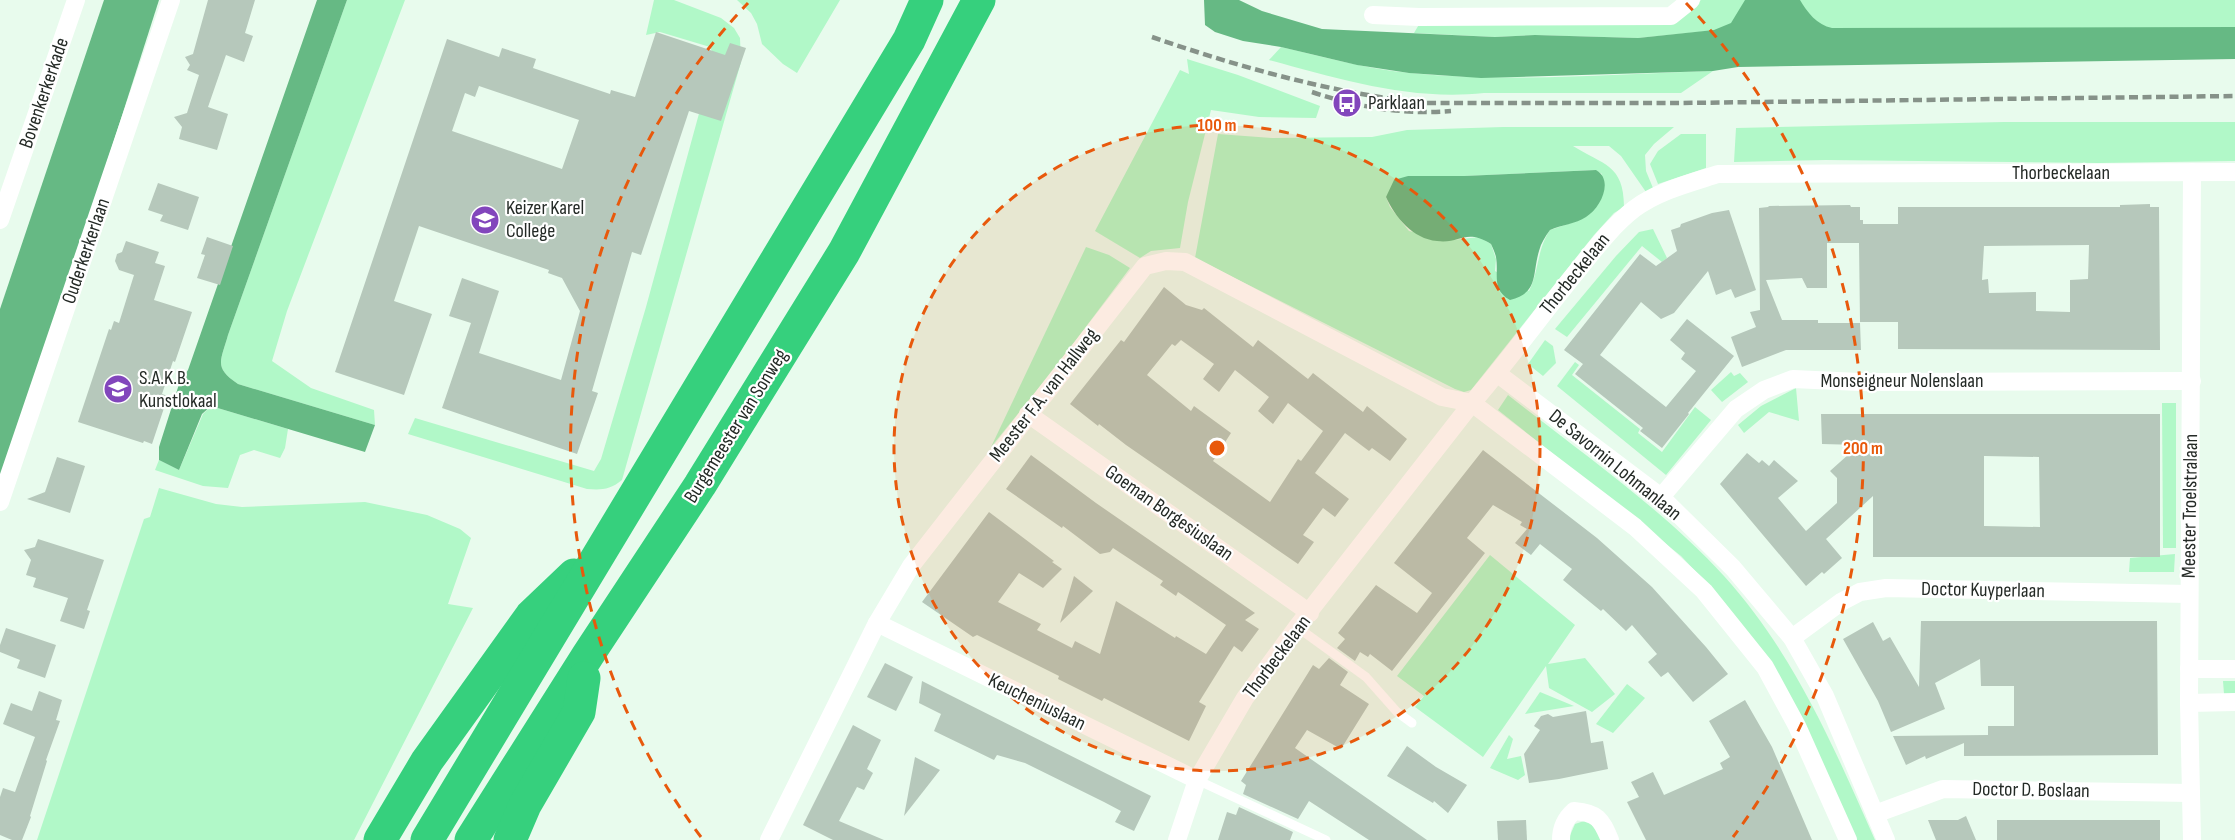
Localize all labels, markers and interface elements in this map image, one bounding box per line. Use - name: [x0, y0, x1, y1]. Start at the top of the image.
- street label: Bovenkerkerkade: [14, 35, 74, 151]
- bus stop icon: Parklaan: [1331, 87, 1363, 119]
- place label: Parklaan: [1368, 91, 1425, 115]
- text: 100 m: [1198, 115, 1237, 136]
- street label: Thorbeckelaan: [2012, 161, 2110, 185]
- street label: Ouderkerkerlaan: [57, 195, 115, 307]
- place label: Keizer Karel College: [506, 196, 584, 243]
- school or university icon: Keizer Karel College: [469, 204, 501, 236]
- street label: Thorbeckelaan: [1535, 228, 1615, 320]
- street label: Meester F.A. van Hallweg: [984, 323, 1104, 467]
- street label: Burgemeester van Sonweg: [679, 345, 793, 507]
- place label: S.A.K.B. Kunstlokaal: [139, 366, 217, 413]
- street label: Monseigneur Nolenslaan: [1820, 369, 1984, 393]
- school or university icon: S.A.K.B. Kunstlokaal: [102, 373, 134, 405]
- street label: De Savornin Lohmanlaan: [1544, 404, 1686, 526]
- street label: Meester Troelstralaan: [2177, 434, 2203, 578]
- centre of rings: [1207, 438, 1227, 458]
- text: 200 m: [1843, 438, 1883, 459]
- street label: Goeman Borgesiuslaan: [1100, 460, 1238, 566]
- street label: Doctor Kuyperlaan: [1921, 577, 2045, 603]
- street label: Thorbeckelaan: [1238, 611, 1316, 703]
- street label: Keucheniuslaan: [984, 668, 1090, 736]
- street label: Doctor D. Boslaan: [1972, 777, 2090, 803]

